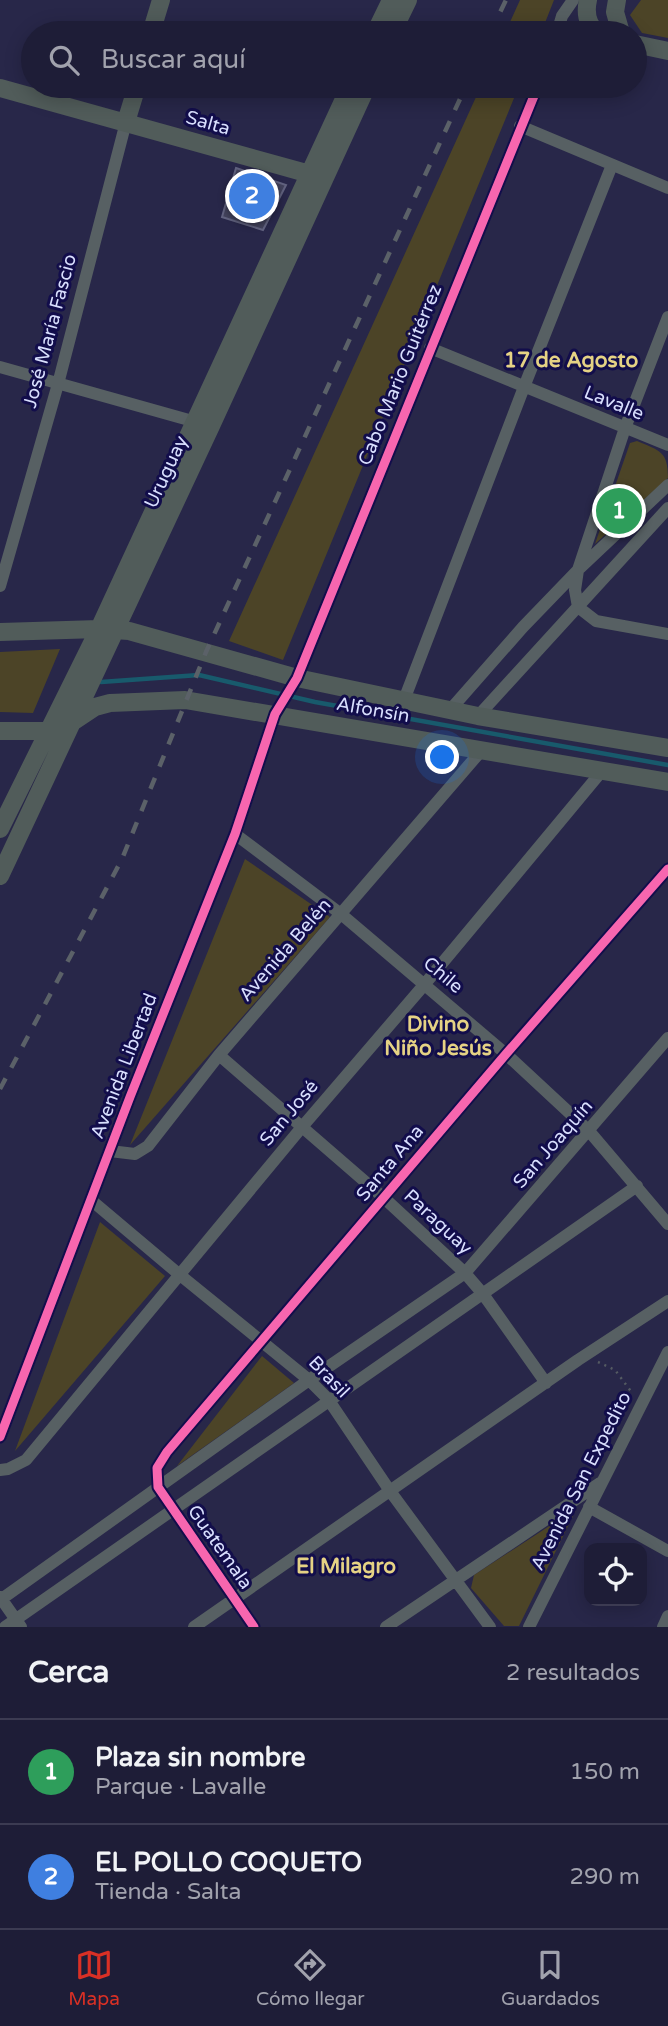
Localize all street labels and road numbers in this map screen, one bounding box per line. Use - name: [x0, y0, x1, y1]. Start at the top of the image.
- street label: Salta: [183, 106, 233, 140]
- street label: José María Fascio: [19, 252, 81, 410]
- street label: Cabo Mario Guitérrez: [354, 281, 446, 469]
- street label: Lavalle: [581, 381, 647, 425]
- street label: Uruguay: [140, 432, 192, 512]
- street label: Alfonsín: [335, 693, 411, 727]
- street label: Avenida Belén: [234, 894, 336, 1006]
- street label: Chile: [419, 952, 467, 998]
- street label: Avenida Libertad: [86, 990, 162, 1142]
- street label: San José: [255, 1076, 323, 1150]
- street label: San Joaquín: [509, 1095, 597, 1193]
- street label: Santa Ana: [352, 1120, 428, 1206]
- street label: Paraguay: [399, 1185, 477, 1259]
- street label: Brasil: [304, 1352, 354, 1402]
- street label: Avenida San Expedito: [526, 1388, 636, 1574]
- street label: Guatemala: [183, 1501, 257, 1593]

